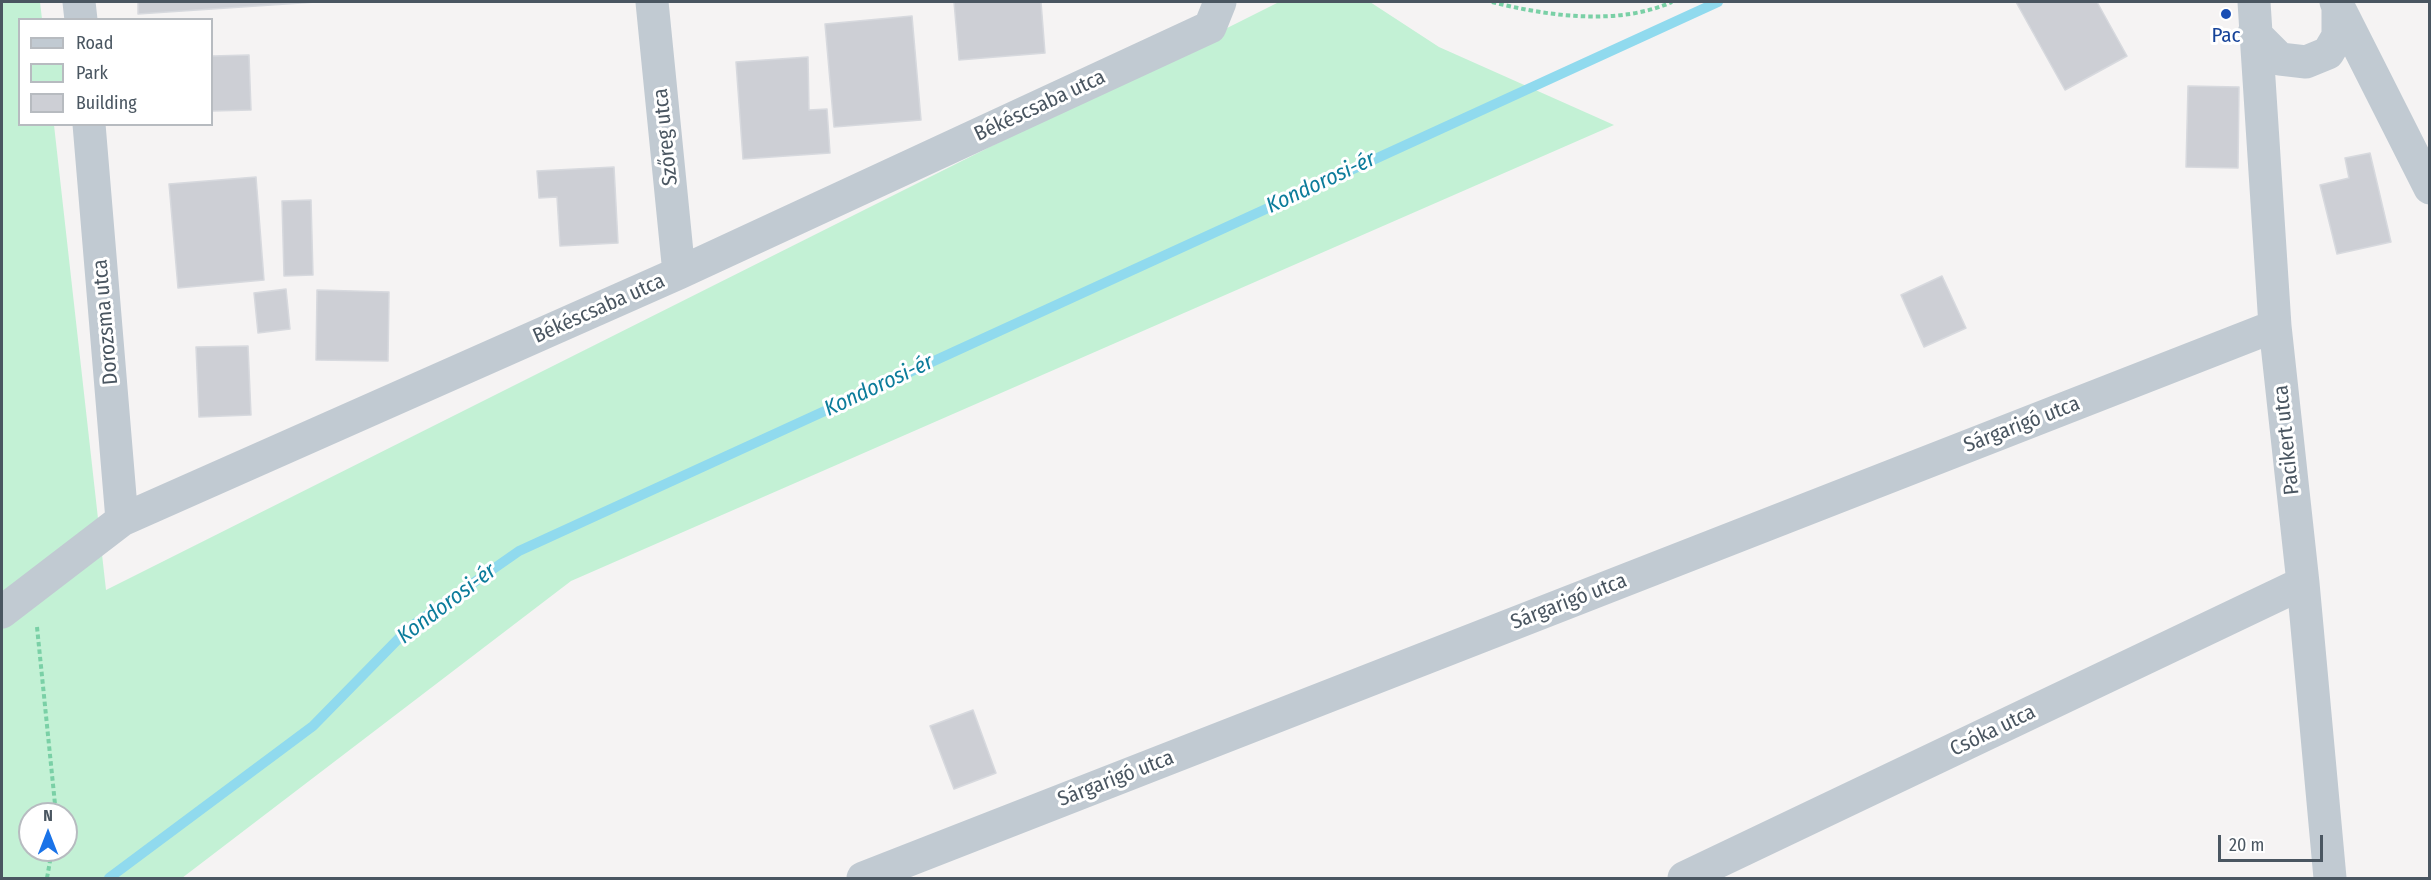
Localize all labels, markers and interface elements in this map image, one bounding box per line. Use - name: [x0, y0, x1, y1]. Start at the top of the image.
- marker: Pac: [2219, 7, 2233, 21]
- legend: [18, 18, 213, 126]
- place label: Pac: [2211, 23, 2241, 49]
- text: Road: [76, 32, 113, 54]
- text: Park: [76, 62, 108, 84]
- street label: Békéscsaba utca: [970, 65, 1110, 147]
- street label: Szőreg utca: [648, 87, 684, 187]
- text: Building: [76, 92, 137, 114]
- water label: Kondorosi-ér: [1262, 146, 1380, 220]
- street label: Dorozsma utca: [88, 258, 124, 386]
- street label: Békéscsaba utca: [529, 269, 669, 349]
- water label: Kondorosi-ér: [820, 349, 938, 423]
- street label: Pacikert utca: [2269, 384, 2305, 496]
- street label: Sárgarigó utca: [1960, 391, 2084, 459]
- water label: Kondorosi-ér: [392, 558, 502, 650]
- street label: Sárgarigó utca: [1507, 568, 1631, 636]
- street label: Csóka utca: [1946, 700, 2040, 762]
- street label: Sárgarigó utca: [1054, 745, 1178, 813]
- north arrow: [18, 802, 78, 862]
- text: N: [43, 806, 53, 825]
- scale bar: [2221, 823, 2326, 861]
- text: 20 m: [2229, 834, 2264, 856]

